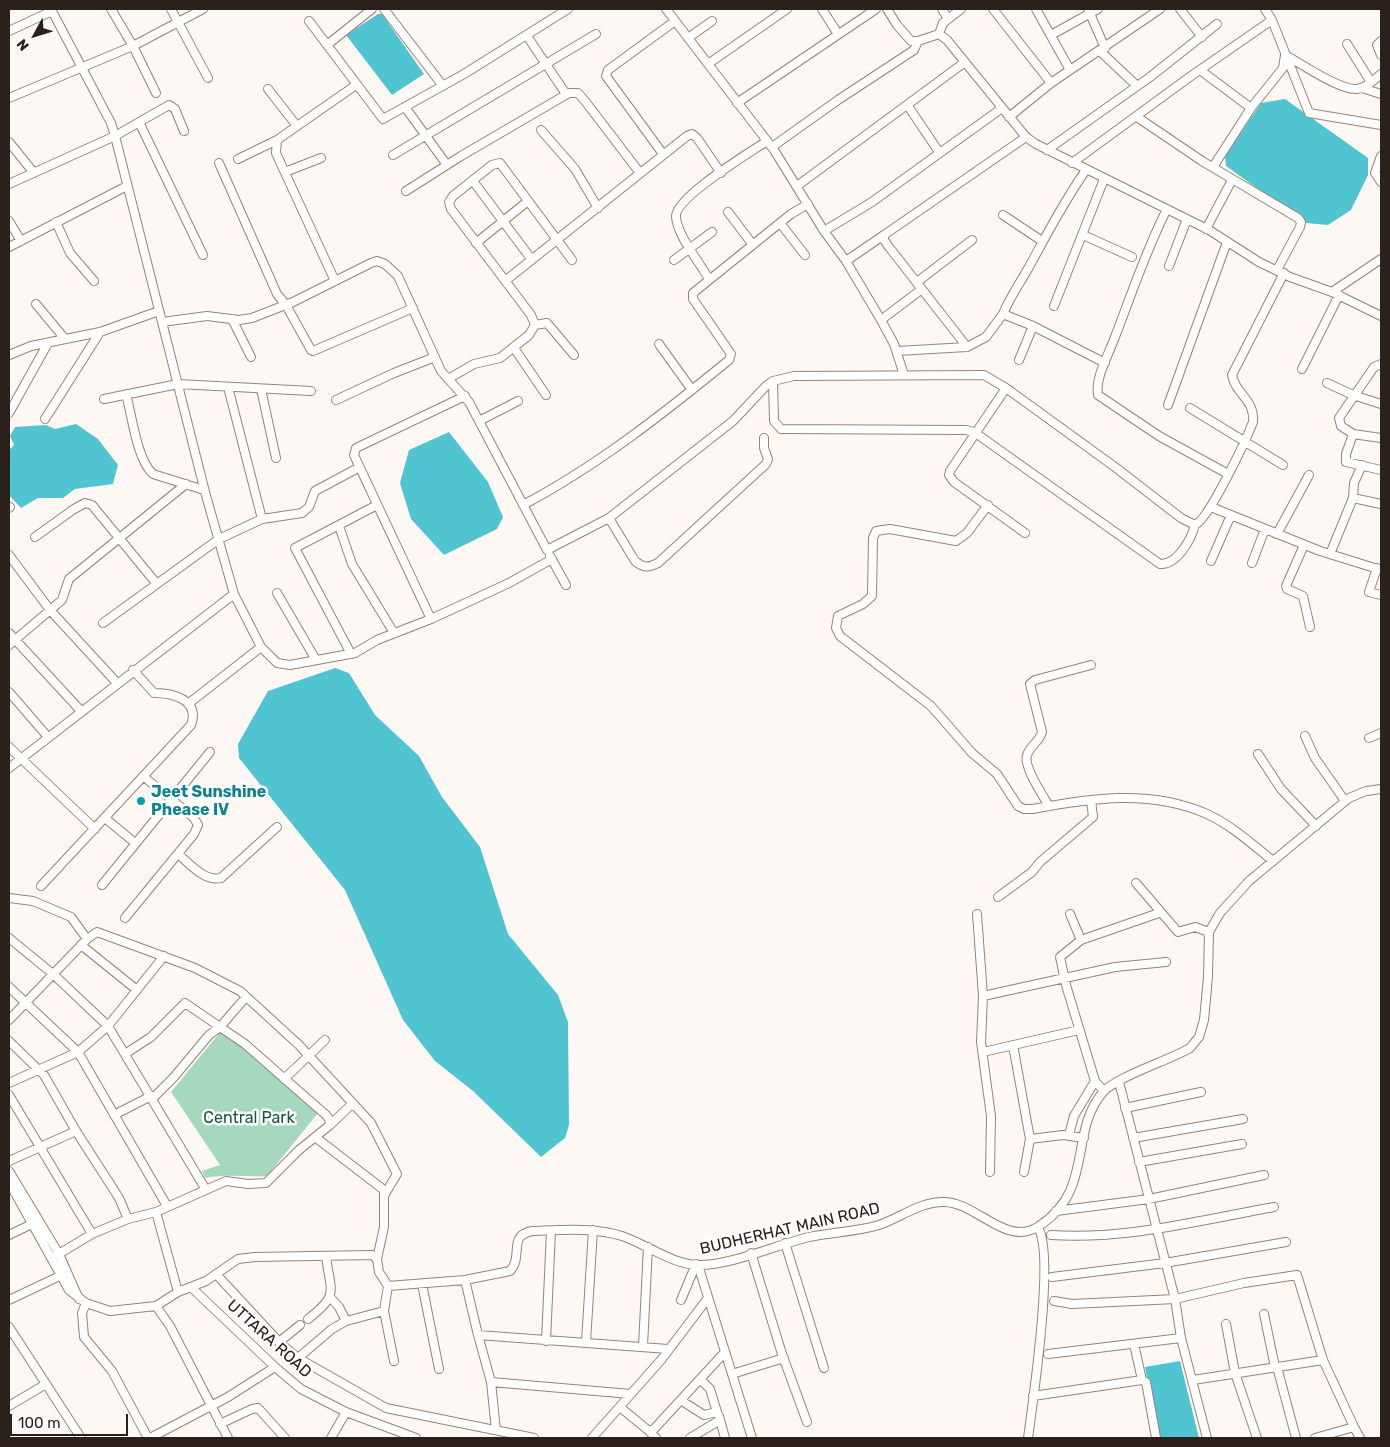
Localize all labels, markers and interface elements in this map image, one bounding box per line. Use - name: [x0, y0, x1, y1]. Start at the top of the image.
- north arrow: [10, 10, 60, 60]
- text: N: [13, 35, 33, 54]
- place label: Jeet Sunshine Phease IV: [151, 782, 266, 820]
- marker: Jeet Sunshine Phease IV: [135, 795, 147, 807]
- park label: Central Park: [203, 1108, 295, 1128]
- street label: BUDHERHAT MAIN ROAD: [698, 1199, 882, 1259]
- street label: UTTARA ROAD: [223, 1296, 315, 1382]
- scale bar: [12, 1404, 130, 1436]
- text: 100 m: [18, 1414, 60, 1432]

